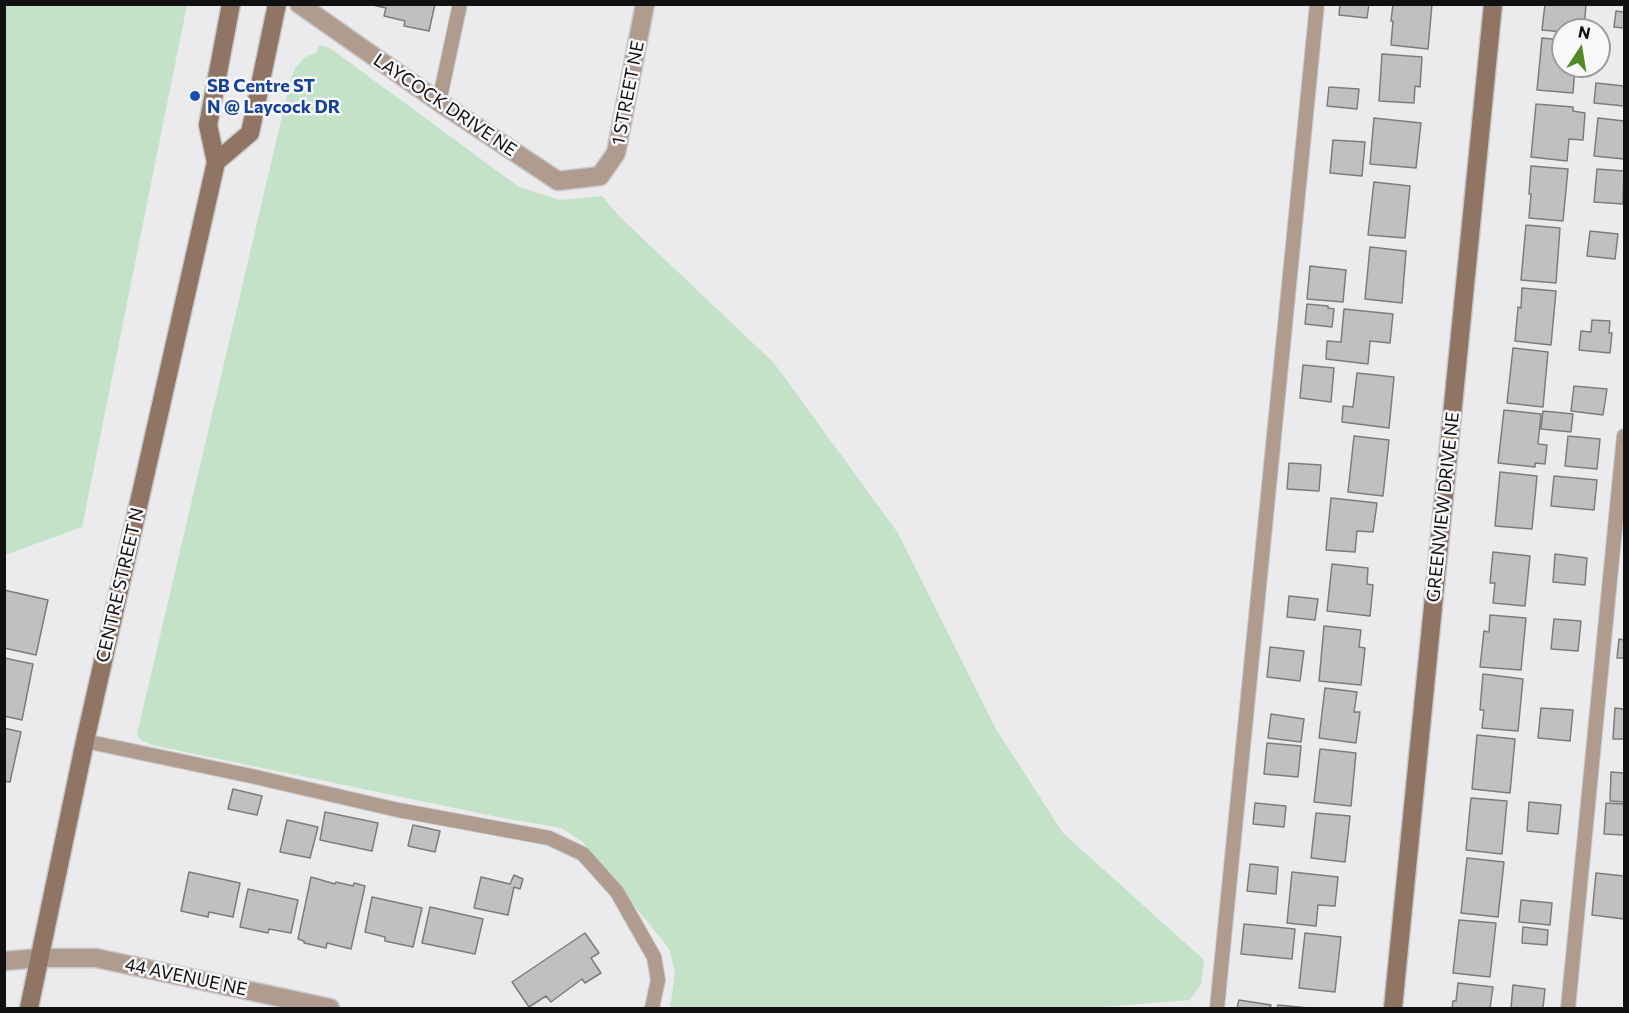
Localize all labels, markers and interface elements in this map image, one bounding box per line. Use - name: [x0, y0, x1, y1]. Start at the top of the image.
- north arrow: [1551, 18, 1611, 78]
- text: N: [1577, 21, 1592, 42]
- street label: 1 STREET NE: [607, 39, 649, 147]
- street label: LAYCOCK DRIVE NE: [369, 49, 521, 161]
- place label: SB Centre ST N @ Laycock DR: [207, 75, 340, 118]
- marker: SB Centre ST N @ Laycock DR: [188, 89, 202, 103]
- street label: GREENVIEW DRIVE NE: [1422, 411, 1464, 603]
- street label: CENTRE STREET N: [92, 506, 148, 664]
- street label: 44 AVENUE NE: [123, 954, 249, 1000]

